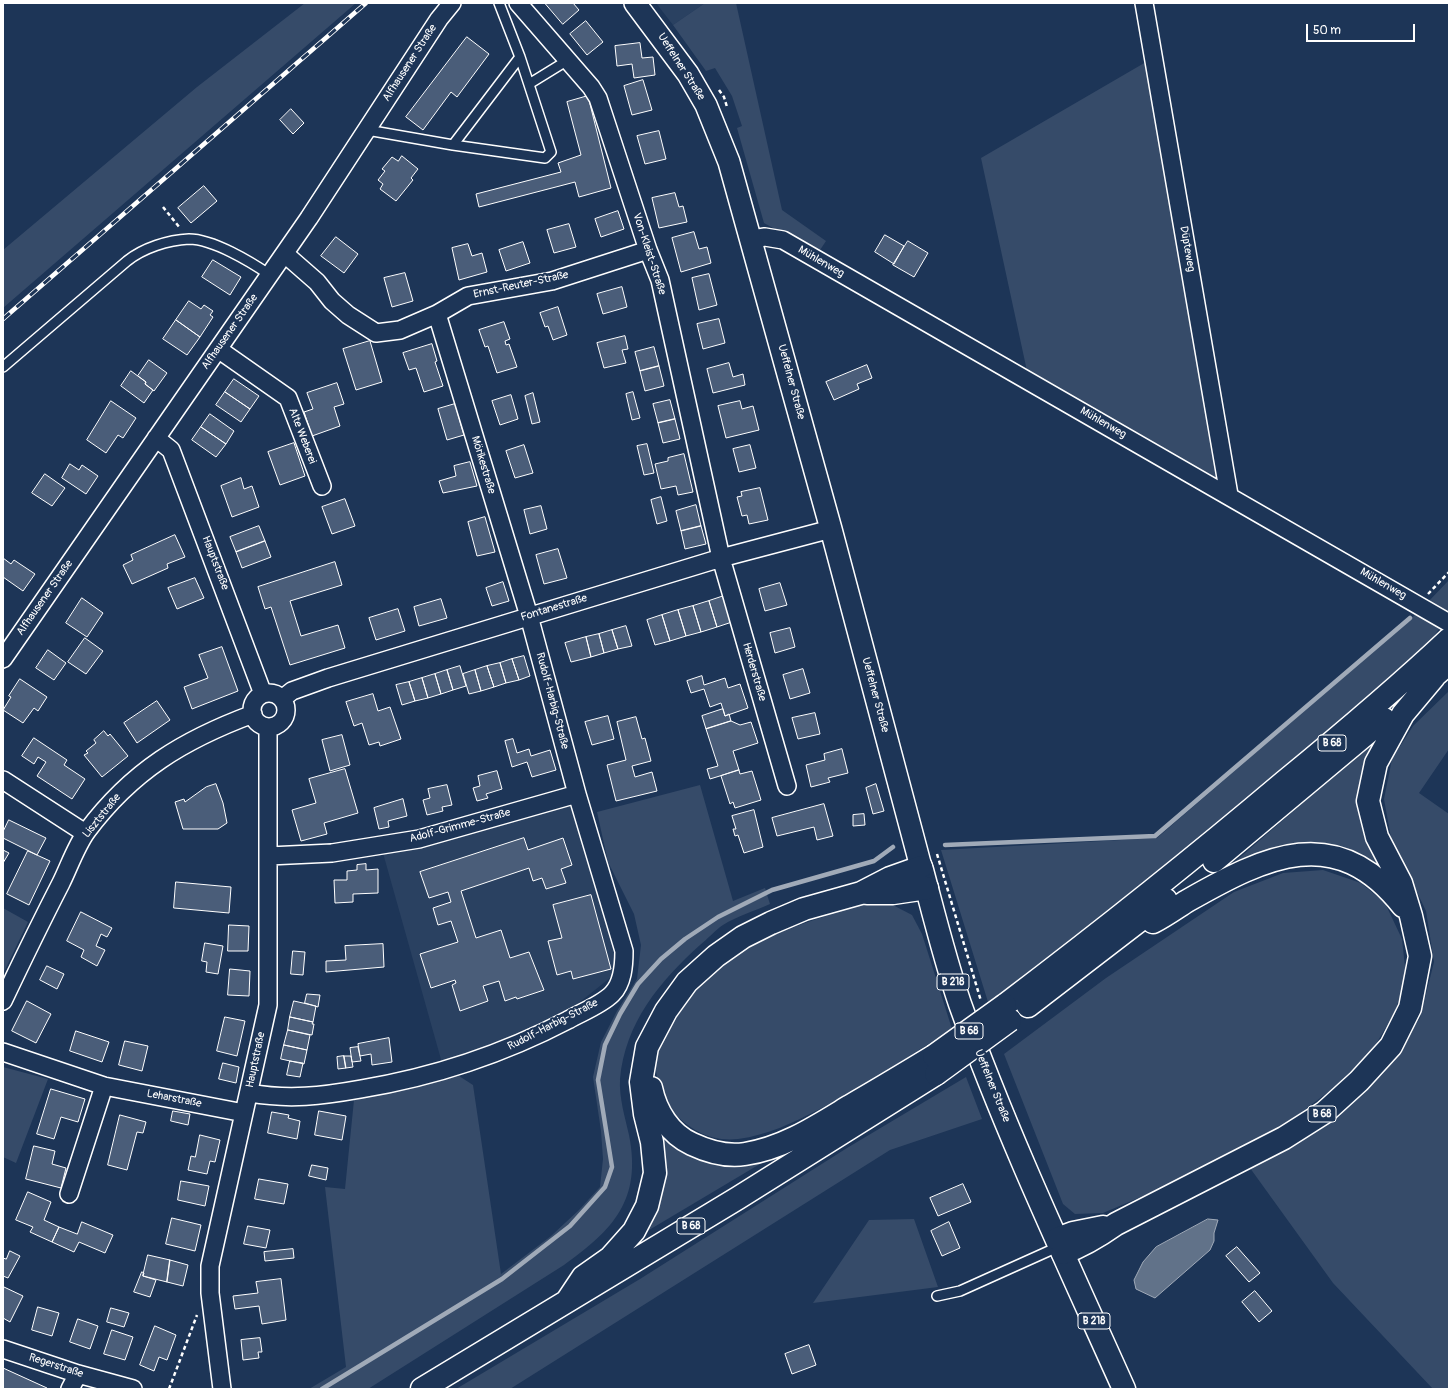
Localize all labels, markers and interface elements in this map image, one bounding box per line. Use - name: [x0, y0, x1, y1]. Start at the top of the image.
- scale bar: [1308, 16, 1417, 42]
- street label: Alfhausener Straße: [380, 22, 440, 104]
- text: 50 m: [1313, 23, 1341, 38]
- street label: Ueffelner Straße: [654, 31, 708, 103]
- street label: Von-Kleist-Straße: [630, 211, 668, 297]
- street label: Düpteweg: [1177, 225, 1197, 273]
- street label: Mühlenweg: [796, 243, 846, 281]
- street label: Ernst-Reuter-Straße: [472, 268, 570, 302]
- street label: Alfhausener Straße: [199, 292, 261, 372]
- street label: Ueffelner Straße: [775, 343, 807, 421]
- street label: Mühlenweg: [1078, 404, 1128, 442]
- street label: Alte Weberei: [285, 406, 319, 466]
- street label: Mörikestraße: [468, 435, 498, 495]
- street label: Hauptstraße: [199, 534, 231, 592]
- street label: Alfhausener Straße: [14, 558, 76, 638]
- street label: Mühlenweg: [1358, 565, 1408, 603]
- street label: Fontanestraße: [519, 592, 589, 624]
- street label: Herderstraße: [739, 641, 769, 703]
- street label: Rudolf-Harbig-Straße: [533, 651, 571, 751]
- street label: Ueffelner Straße: [859, 656, 891, 734]
- road number: B 68: [1318, 735, 1346, 751]
- street label: Lisztstraße: [80, 791, 124, 841]
- street label: Adolf-Grimme-Straße: [408, 806, 512, 846]
- road number: B 218: [937, 974, 969, 990]
- street label: Rudolf-Harbig-Straße: [506, 997, 600, 1053]
- road number: B 68: [955, 1023, 983, 1039]
- street label: Hauptstraße: [244, 1031, 268, 1089]
- street label: Ueffelner Straße: [971, 1048, 1013, 1124]
- street label: Leharstraße: [145, 1087, 203, 1111]
- road number: B 68: [1308, 1106, 1336, 1122]
- road number: B 68: [677, 1218, 705, 1234]
- road number: B 218: [1078, 1313, 1110, 1329]
- street label: Regerstraße: [27, 1351, 85, 1381]

